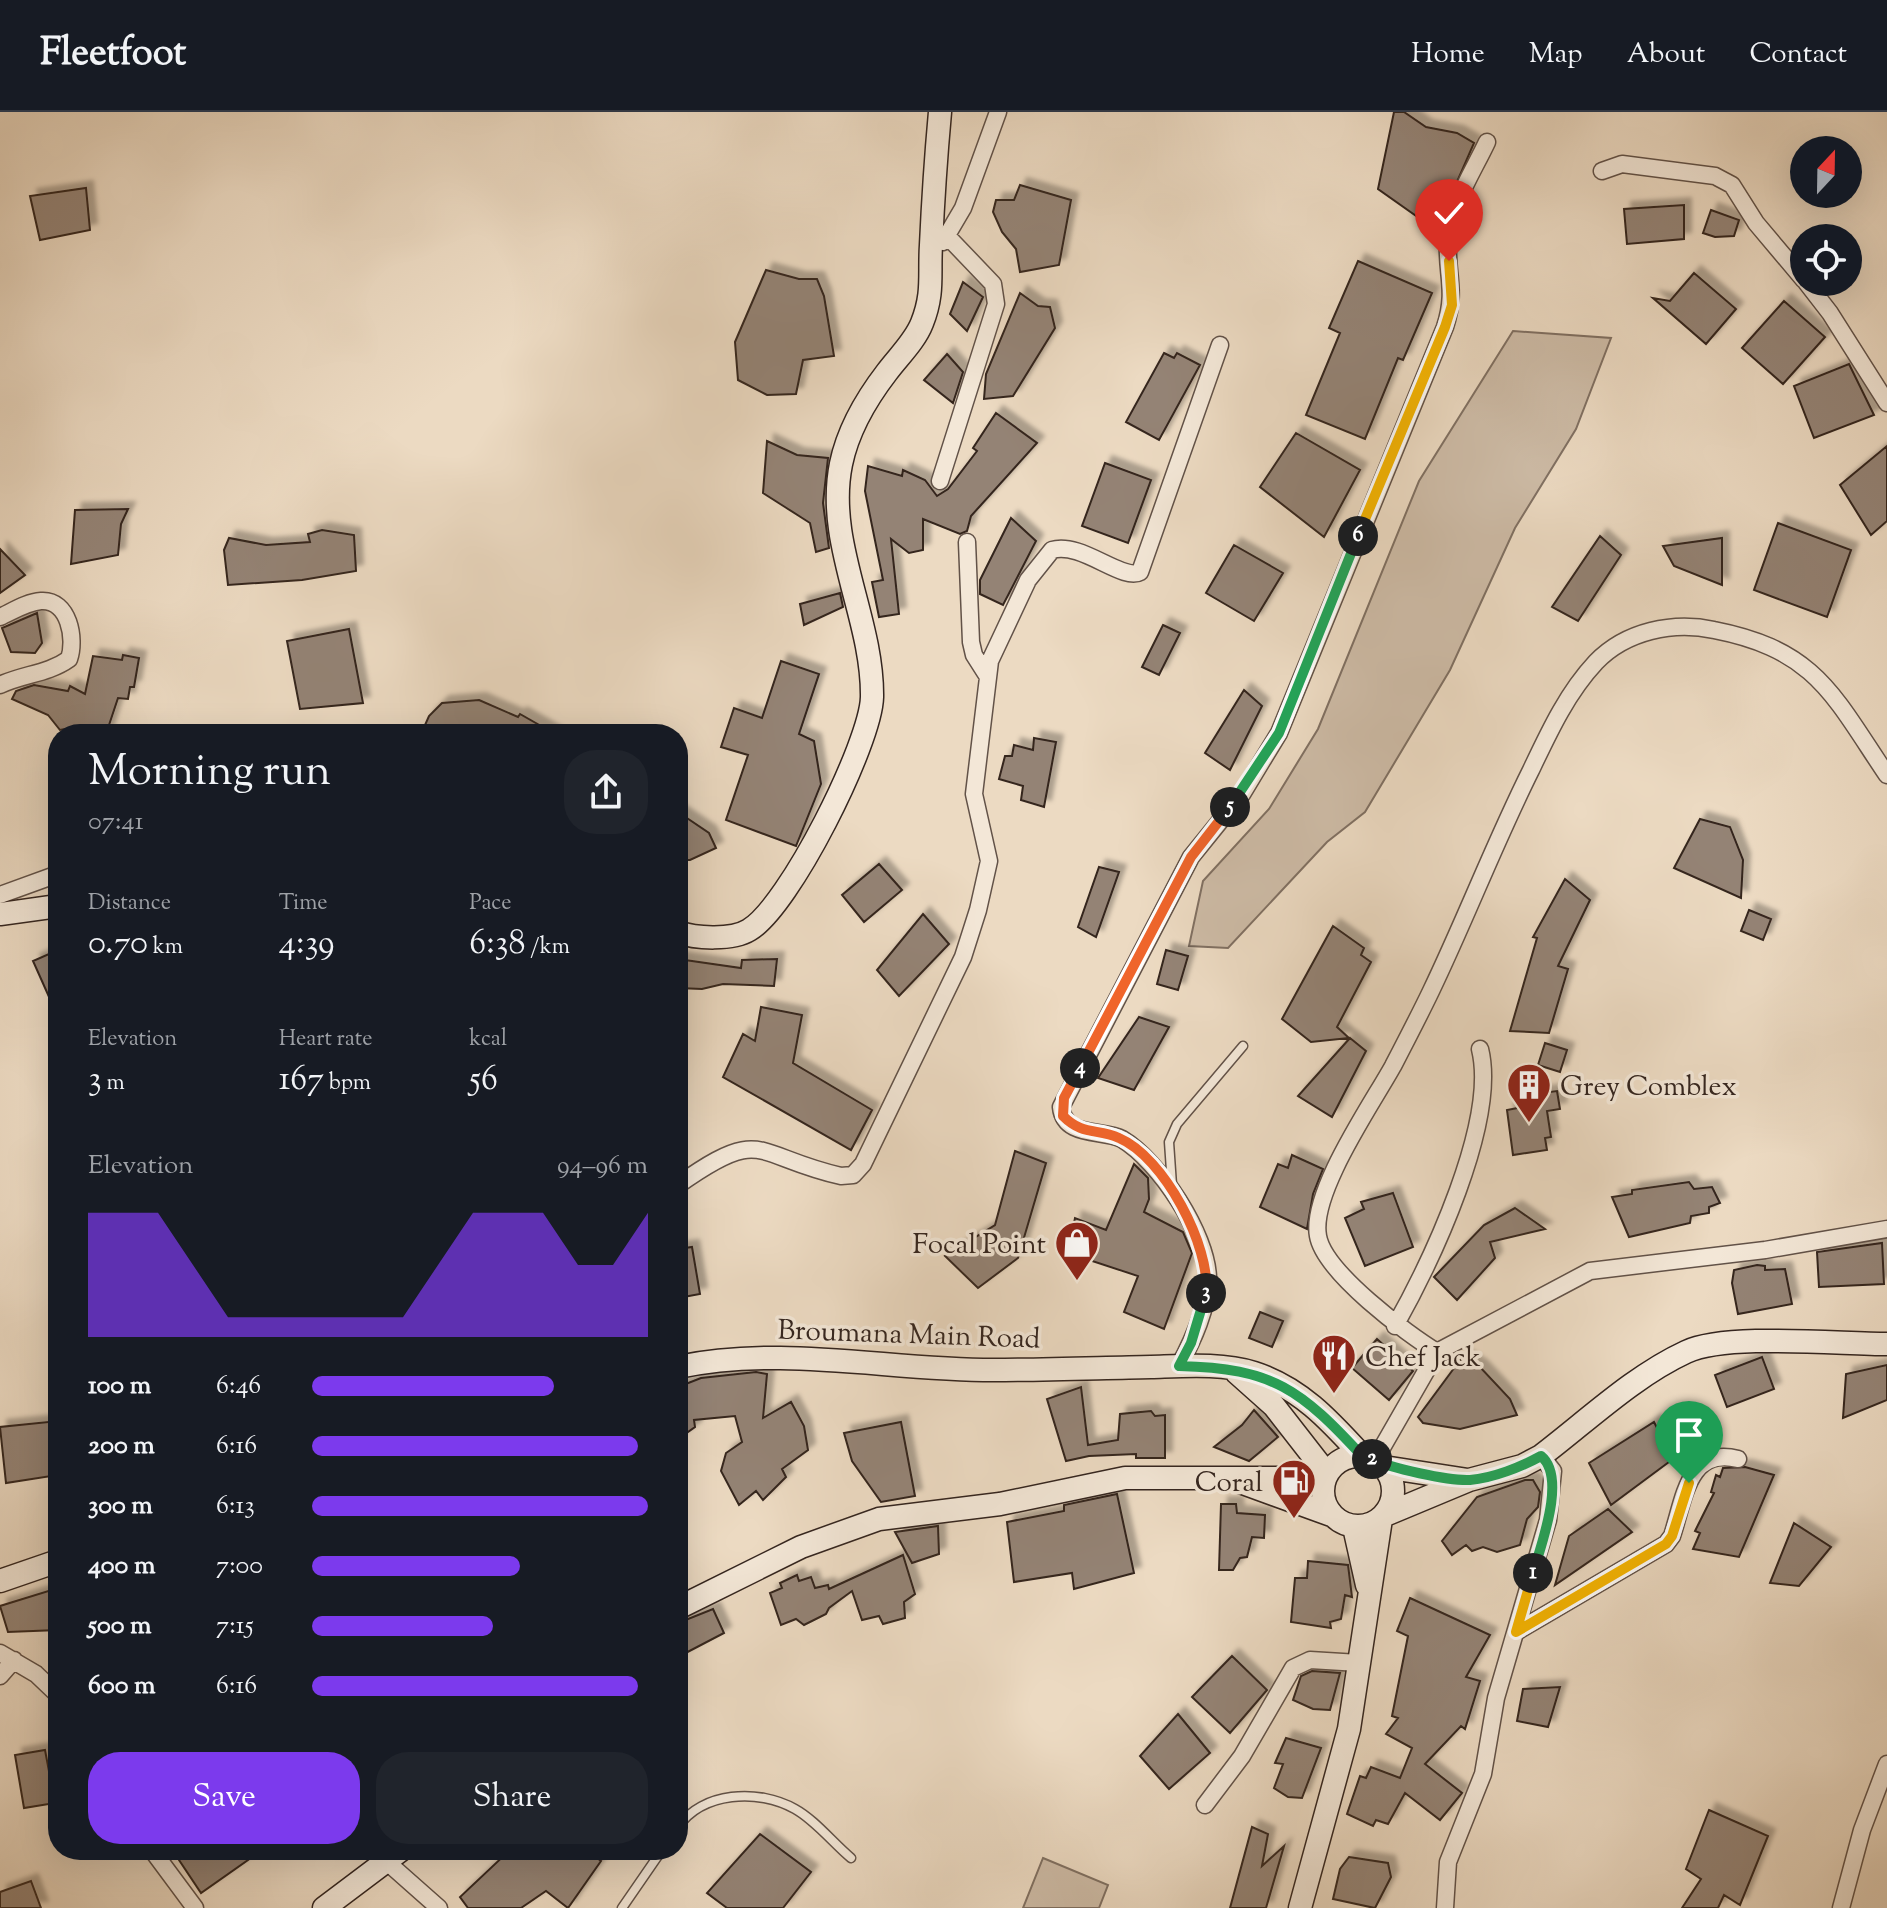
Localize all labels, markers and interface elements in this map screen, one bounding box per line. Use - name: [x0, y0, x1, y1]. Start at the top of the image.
- text: Fleetfoot: [40, 28, 186, 82]
- text: Home: [1411, 35, 1485, 75]
- text: Map: [1529, 35, 1583, 75]
- text: About: [1627, 35, 1705, 75]
- text: Contact: [1749, 35, 1847, 75]
- north arrow: [1790, 136, 1862, 208]
- map controls: [1790, 136, 1862, 296]
- pin: [1415, 179, 1483, 261]
- icon: check: [1427, 191, 1471, 235]
- button: locate: [1790, 224, 1862, 296]
- pin: 6: [1338, 516, 1378, 556]
- text: 6: [1353, 520, 1363, 552]
- text: Morning run: [88, 742, 331, 805]
- button: share: [564, 750, 648, 834]
- pin: 5: [1210, 787, 1250, 827]
- text: 5: [1226, 791, 1234, 823]
- text: 07:41: [88, 804, 143, 841]
- text: Distance: [88, 888, 171, 920]
- text: Time: [279, 888, 328, 920]
- text: Pace: [469, 888, 511, 920]
- text: 0.70: [88, 920, 148, 969]
- text: 4:39: [279, 920, 335, 969]
- text: 6:38: [469, 920, 525, 969]
- text: km: [148, 932, 183, 964]
- text: /km: [525, 932, 570, 964]
- text: Elevation: [88, 1024, 177, 1056]
- text: Heart rate: [279, 1024, 373, 1056]
- text: kcal: [469, 1024, 507, 1056]
- pin: 4: [1060, 1048, 1100, 1088]
- text: 4: [1074, 1052, 1086, 1084]
- text: 3: [88, 1056, 102, 1105]
- text: 167: [279, 1056, 324, 1105]
- text: 56: [469, 1056, 498, 1105]
- building icon: Grey Comblex: [1505, 1061, 1553, 1124]
- text: m: [102, 1068, 125, 1100]
- text: bpm: [324, 1068, 371, 1100]
- place label: Grey Comblex: [1560, 1068, 1737, 1108]
- text: Elevation: [88, 1148, 193, 1185]
- text: 94–96 m: [557, 1148, 648, 1185]
- shop icon: Focal Point: [1053, 1219, 1101, 1282]
- place label: Focal Point: [913, 1226, 1046, 1266]
- pin: 3: [1186, 1273, 1226, 1313]
- text: 3: [1202, 1277, 1210, 1309]
- street label: Broumana Main Road: [777, 1311, 1041, 1361]
- restaurant icon: Chef Jack: [1310, 1332, 1358, 1395]
- place label: Chef Jack: [1365, 1339, 1481, 1379]
- text: 100 m: [88, 1368, 151, 1405]
- text: 6:46: [216, 1368, 261, 1405]
- pin: [1655, 1401, 1723, 1483]
- icon: arrive: [1667, 1413, 1711, 1457]
- text: 200 m: [88, 1428, 155, 1465]
- text: 6:16: [216, 1428, 257, 1465]
- pin: 2: [1352, 1439, 1392, 1479]
- text: 2: [1367, 1443, 1377, 1475]
- fuel station icon: Coral: [1270, 1457, 1318, 1520]
- place label: Coral: [1195, 1464, 1263, 1504]
- text: 300 m: [88, 1488, 153, 1525]
- text: 6:13: [216, 1488, 255, 1525]
- text: 400 m: [88, 1548, 155, 1585]
- text: 7:00: [216, 1548, 263, 1585]
- pin: 1: [1513, 1553, 1553, 1593]
- text: 1: [1529, 1557, 1537, 1589]
- text: 500 m: [88, 1608, 151, 1645]
- text: 7:15: [216, 1608, 254, 1645]
- text: 600 m: [88, 1668, 155, 1705]
- text: 6:16: [216, 1668, 257, 1705]
- button: Save: [88, 1752, 360, 1844]
- button: Share: [376, 1752, 648, 1844]

